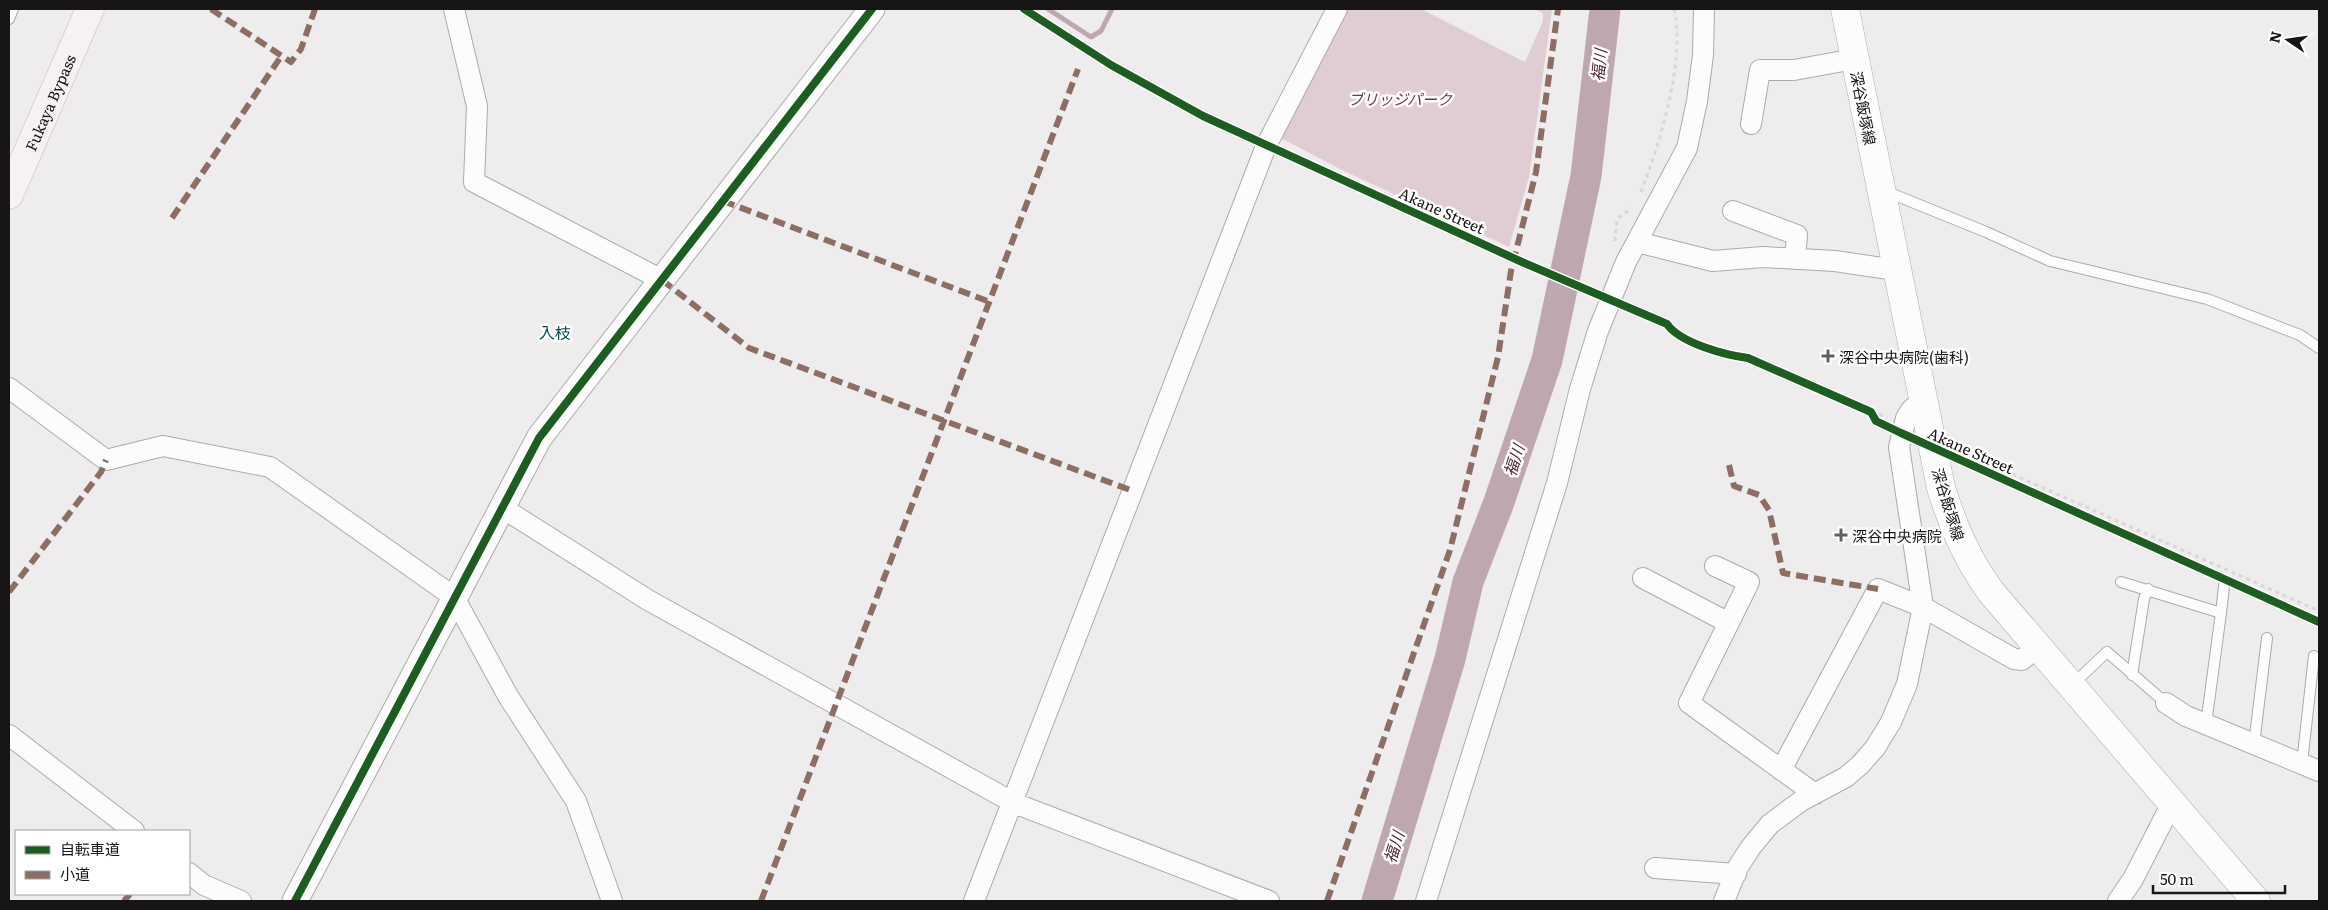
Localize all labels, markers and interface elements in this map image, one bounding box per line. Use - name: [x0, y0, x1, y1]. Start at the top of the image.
- north arrow: [2263, 15, 2313, 65]
- text: N: [2263, 29, 2285, 45]
- water label: 福川: [1584, 46, 1612, 82]
- street label: Fukaya Bypass: [18, 50, 81, 154]
- street label: 深谷飯塚線: [1846, 69, 1882, 147]
- park label: ブリッジパーク: [1348, 87, 1453, 110]
- street label: Akane Street: [1395, 181, 1489, 239]
- district label: 入枝: [539, 320, 571, 344]
- place label: 深谷中央病院(歯科): [1839, 345, 1969, 368]
- marker: 深谷中央病院(歯科): [1821, 349, 1835, 363]
- street label: Akane Street: [1924, 421, 2018, 479]
- water label: 福川: [1497, 439, 1530, 479]
- street label: 深谷飯塚線: [1927, 465, 1971, 543]
- place label: 深谷中央病院: [1852, 524, 1942, 547]
- marker: 深谷中央病院: [1834, 528, 1848, 542]
- water label: 福川: [1377, 826, 1410, 866]
- legend: [15, 830, 190, 895]
- text: 自転車道: [60, 837, 120, 860]
- text: 小道: [60, 862, 90, 885]
- scale bar: [2153, 862, 2286, 894]
- text: 50 m: [2160, 867, 2194, 890]

